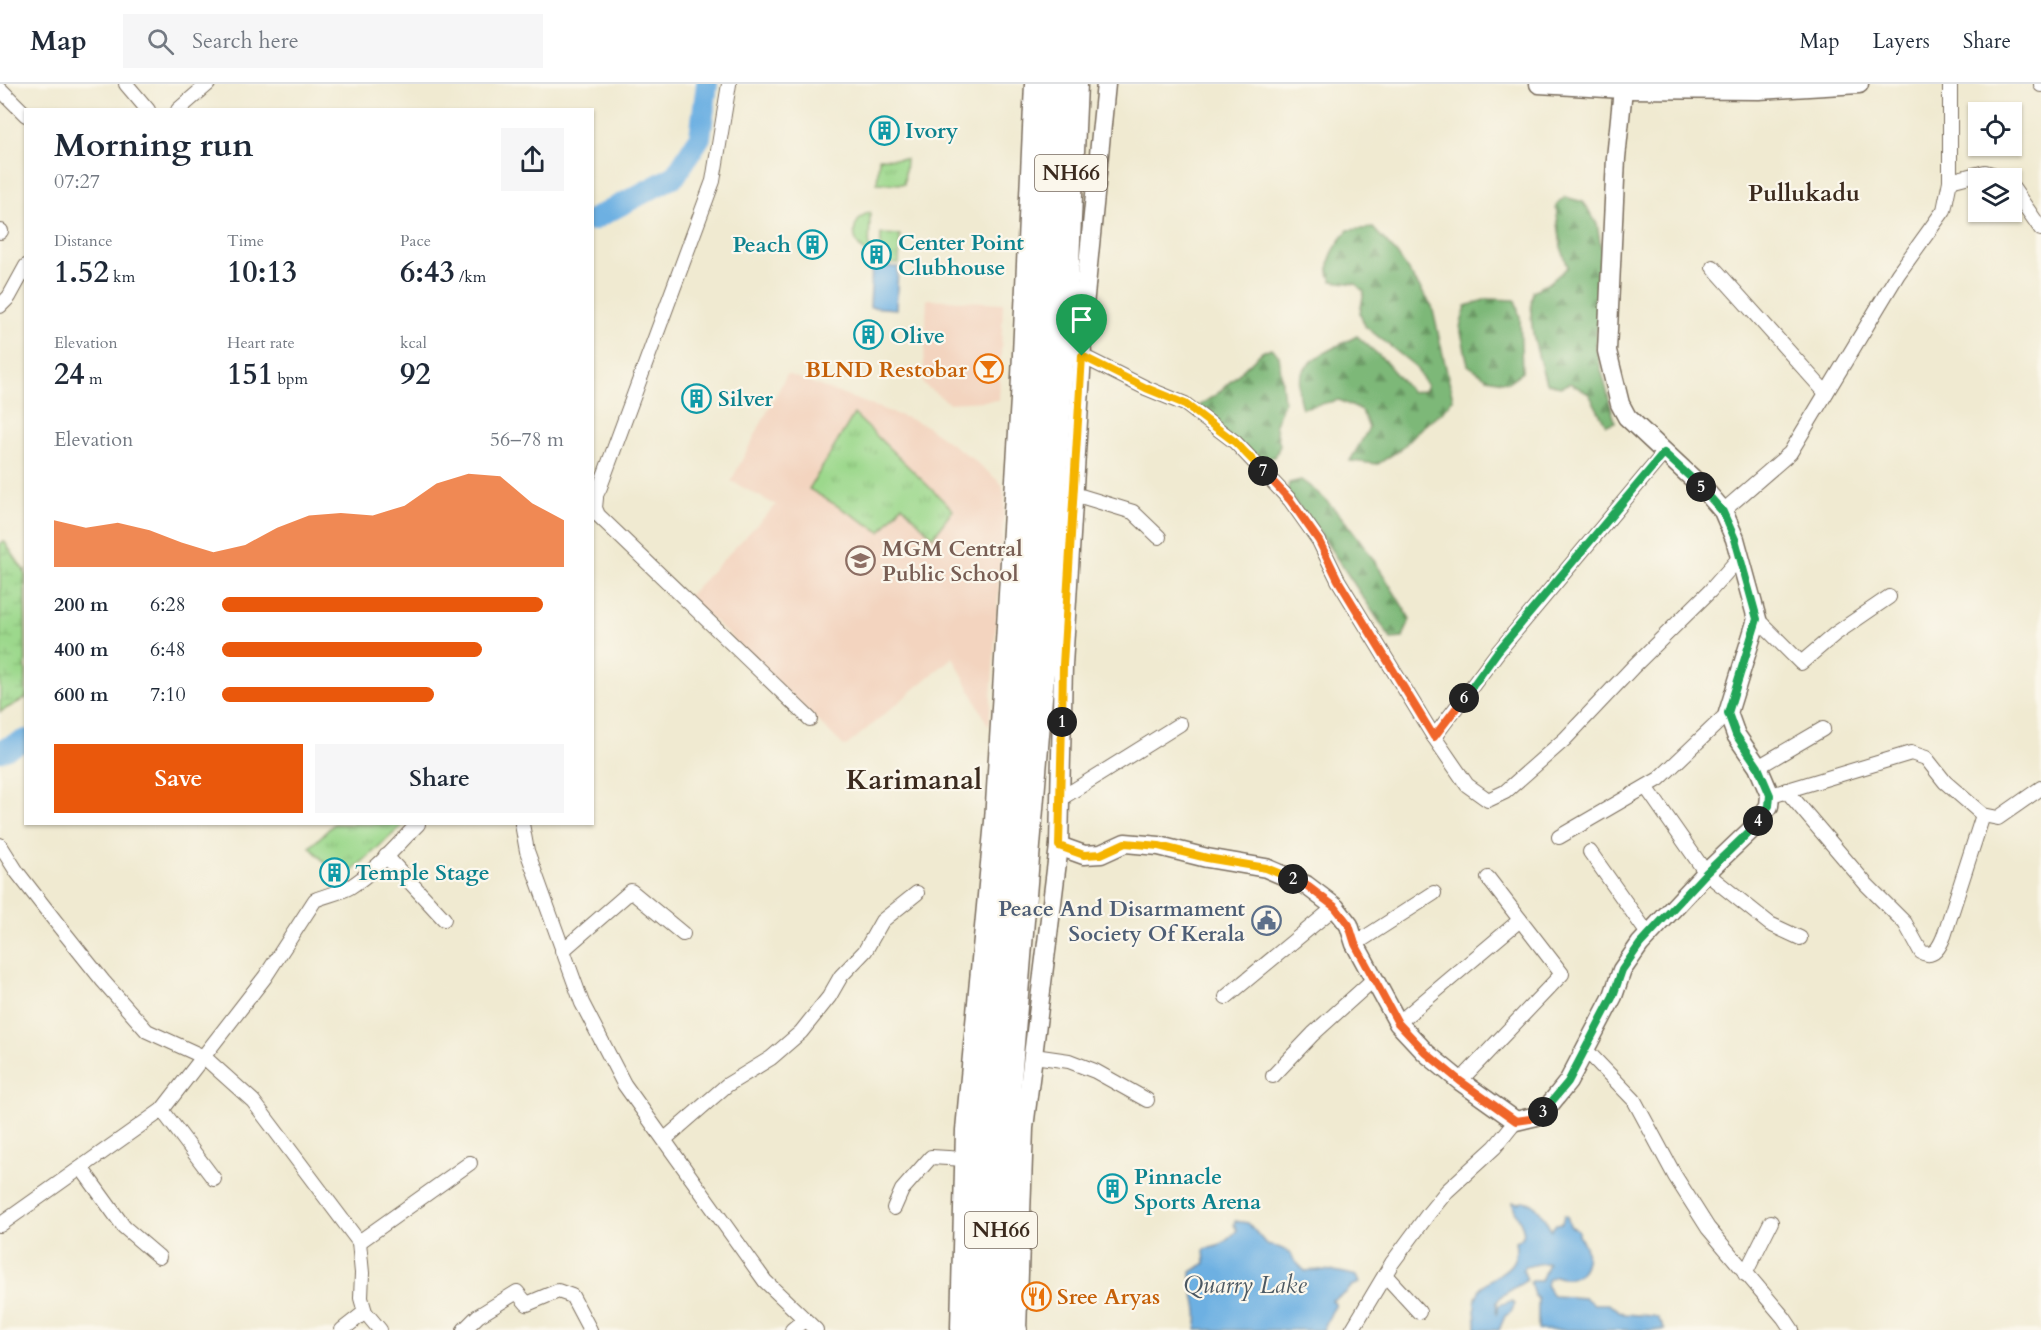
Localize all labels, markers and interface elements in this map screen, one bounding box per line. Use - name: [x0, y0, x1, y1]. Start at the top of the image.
- search box: [123, 14, 543, 68]
- text: Map: [30, 22, 87, 60]
- icon: search: [144, 25, 177, 58]
- text: Search here: [192, 26, 299, 56]
- text: Map: [1800, 27, 1840, 56]
- text: Layers: [1873, 27, 1930, 56]
- text: Share: [1963, 27, 2011, 56]
- map controls: [1968, 102, 2022, 222]
- button: locate: [1968, 102, 2022, 156]
- building icon: Ivory: [868, 114, 900, 146]
- place label: Ivory: [905, 116, 959, 146]
- text: Morning run: [54, 123, 254, 168]
- button: share: [501, 128, 564, 191]
- road number: NH66: [1035, 155, 1107, 191]
- text: 07:27: [54, 168, 100, 195]
- button: layers: [1968, 168, 2022, 222]
- district label: Pullukadu: [1748, 177, 1860, 210]
- building icon: Peach: [796, 228, 828, 260]
- place label: Center Point Clubhouse: [898, 228, 1024, 283]
- text: Distance: [54, 230, 112, 252]
- text: Time: [227, 230, 264, 252]
- text: Pace: [400, 230, 431, 252]
- place label: Peach: [732, 230, 791, 260]
- building icon: Center Point Clubhouse: [861, 239, 893, 271]
- text: 1.52: [54, 252, 109, 293]
- text: 10:13: [227, 252, 297, 293]
- text: 6:43: [400, 252, 455, 293]
- text: km: [109, 266, 135, 288]
- text: /km: [455, 266, 486, 288]
- pin: [1056, 294, 1107, 356]
- icon: arrive: [1065, 303, 1098, 336]
- building icon: Olive: [853, 319, 885, 351]
- place label: Olive: [890, 321, 945, 351]
- text: Elevation: [54, 332, 118, 354]
- text: Heart rate: [227, 332, 295, 354]
- text: kcal: [400, 332, 427, 354]
- bar icon: BLND Restobar: [972, 353, 1004, 385]
- text: 24: [54, 354, 85, 395]
- text: 151: [227, 354, 273, 395]
- text: 92: [400, 354, 431, 395]
- place label: BLND Restobar: [805, 355, 967, 385]
- text: m: [85, 368, 103, 390]
- text: bpm: [273, 368, 308, 390]
- building icon: Silver: [681, 382, 713, 414]
- place label: Silver: [718, 384, 773, 414]
- text: Elevation: [54, 426, 133, 453]
- text: 56–78 m: [490, 426, 564, 453]
- pin: 7: [1248, 456, 1278, 486]
- text: 7: [1259, 460, 1267, 482]
- pin: 5: [1686, 472, 1716, 502]
- text: 5: [1697, 476, 1705, 498]
- place label: MGM Central Public School: [882, 534, 1023, 589]
- school or university icon: MGM Central Public School: [845, 545, 877, 577]
- text: 200 m: [54, 591, 109, 618]
- text: 6:28: [150, 591, 186, 618]
- text: 400 m: [54, 636, 109, 663]
- text: 6:48: [150, 636, 186, 663]
- text: 600 m: [54, 681, 109, 708]
- text: 7:10: [150, 681, 186, 708]
- pin: 6: [1449, 683, 1479, 713]
- text: 6: [1460, 687, 1468, 709]
- pin: 1: [1047, 707, 1077, 737]
- text: 1: [1058, 711, 1066, 733]
- button: Save: [54, 744, 303, 813]
- button: Share: [315, 744, 564, 813]
- district label: Karimanal: [846, 761, 982, 799]
- pin: 4: [1743, 806, 1773, 836]
- text: 4: [1754, 810, 1762, 832]
- building icon: Temple Stage: [318, 856, 350, 888]
- place label: Temple Stage: [355, 858, 490, 888]
- pin: 2: [1278, 864, 1308, 894]
- text: 2: [1289, 868, 1297, 890]
- place label: Peace And Disarmament Society Of Kerala: [998, 894, 1245, 949]
- public building icon: Peace And Disarmament Society Of Kerala: [1250, 905, 1282, 937]
- pin: 3: [1528, 1097, 1558, 1127]
- text: 3: [1539, 1101, 1547, 1123]
- place label: Pinnacle Sports Arena: [1134, 1162, 1261, 1217]
- building icon: Pinnacle Sports Arena: [1097, 1173, 1129, 1205]
- road number: NH66: [965, 1212, 1037, 1248]
- water label: Quarry Lake: [1183, 1269, 1307, 1302]
- restaurant icon: Sree Aryas: [1020, 1280, 1052, 1312]
- place label: Sree Aryas: [1057, 1282, 1160, 1312]

